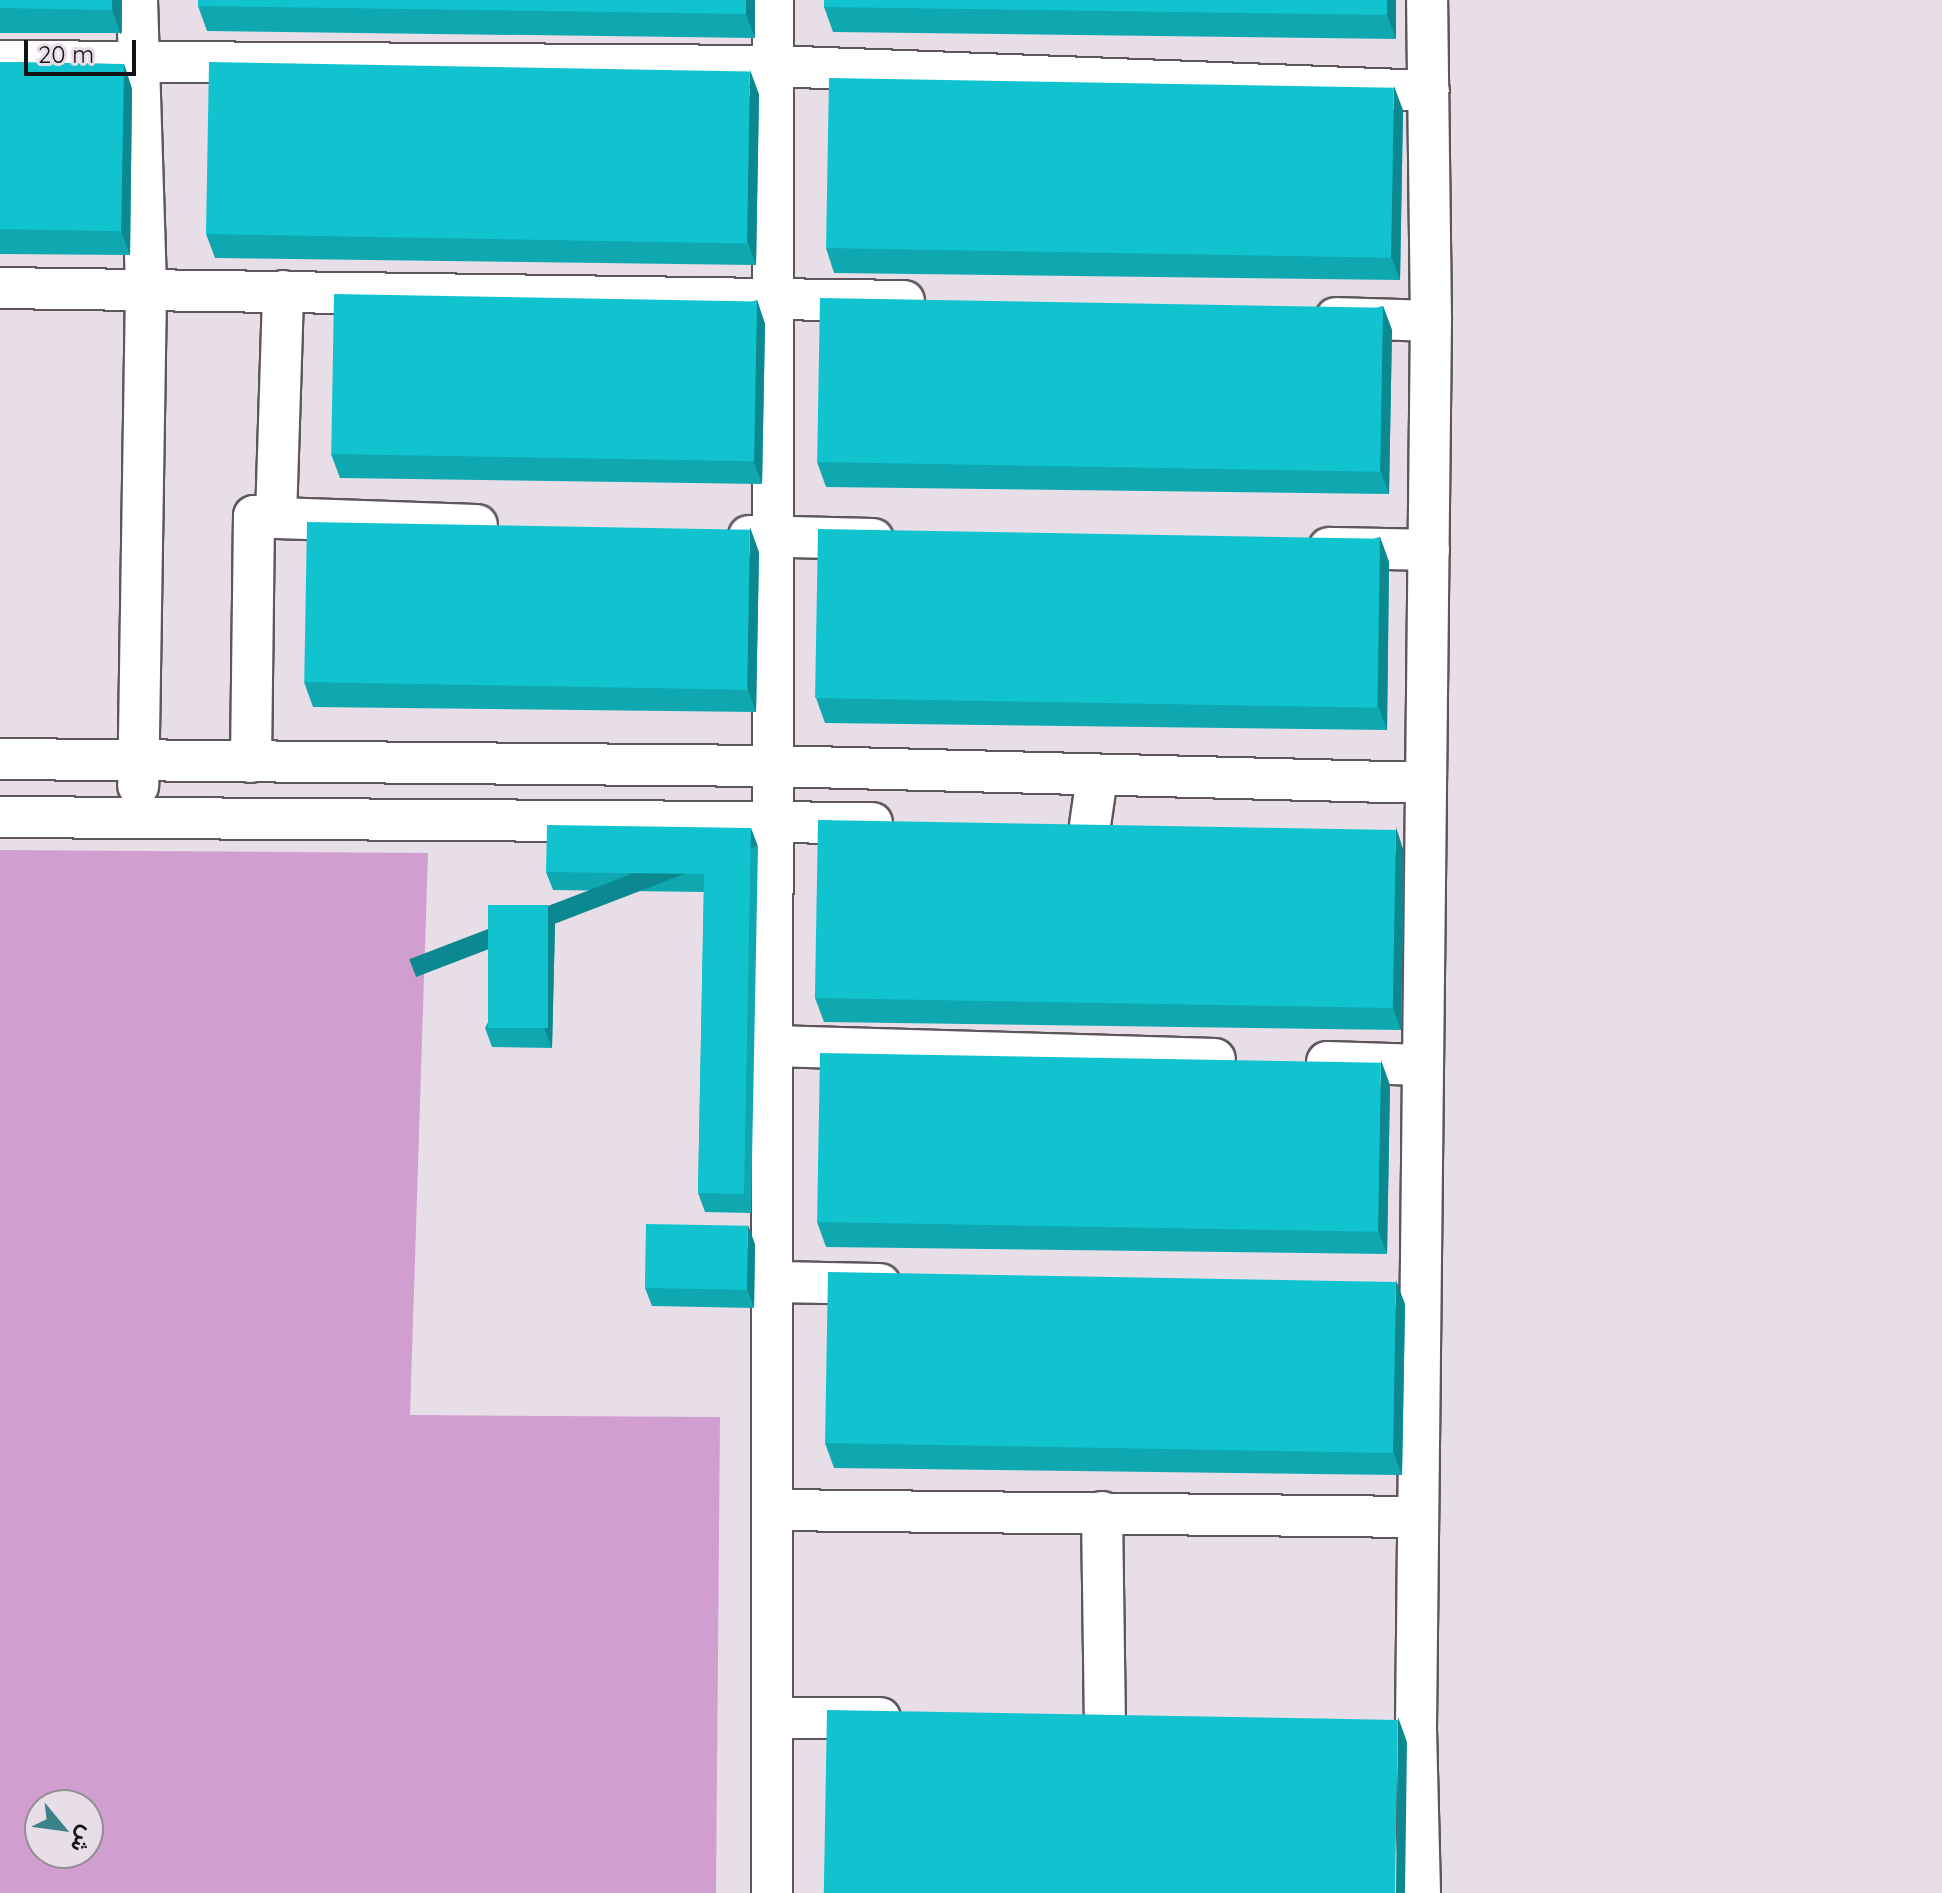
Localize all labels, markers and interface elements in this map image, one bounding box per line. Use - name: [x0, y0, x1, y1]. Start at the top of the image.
- scale bar: [28, 24, 140, 74]
- text: 20 m: [38, 39, 94, 69]
- north arrow: [24, 1789, 104, 1869]
- text: ش: [65, 1821, 102, 1858]

